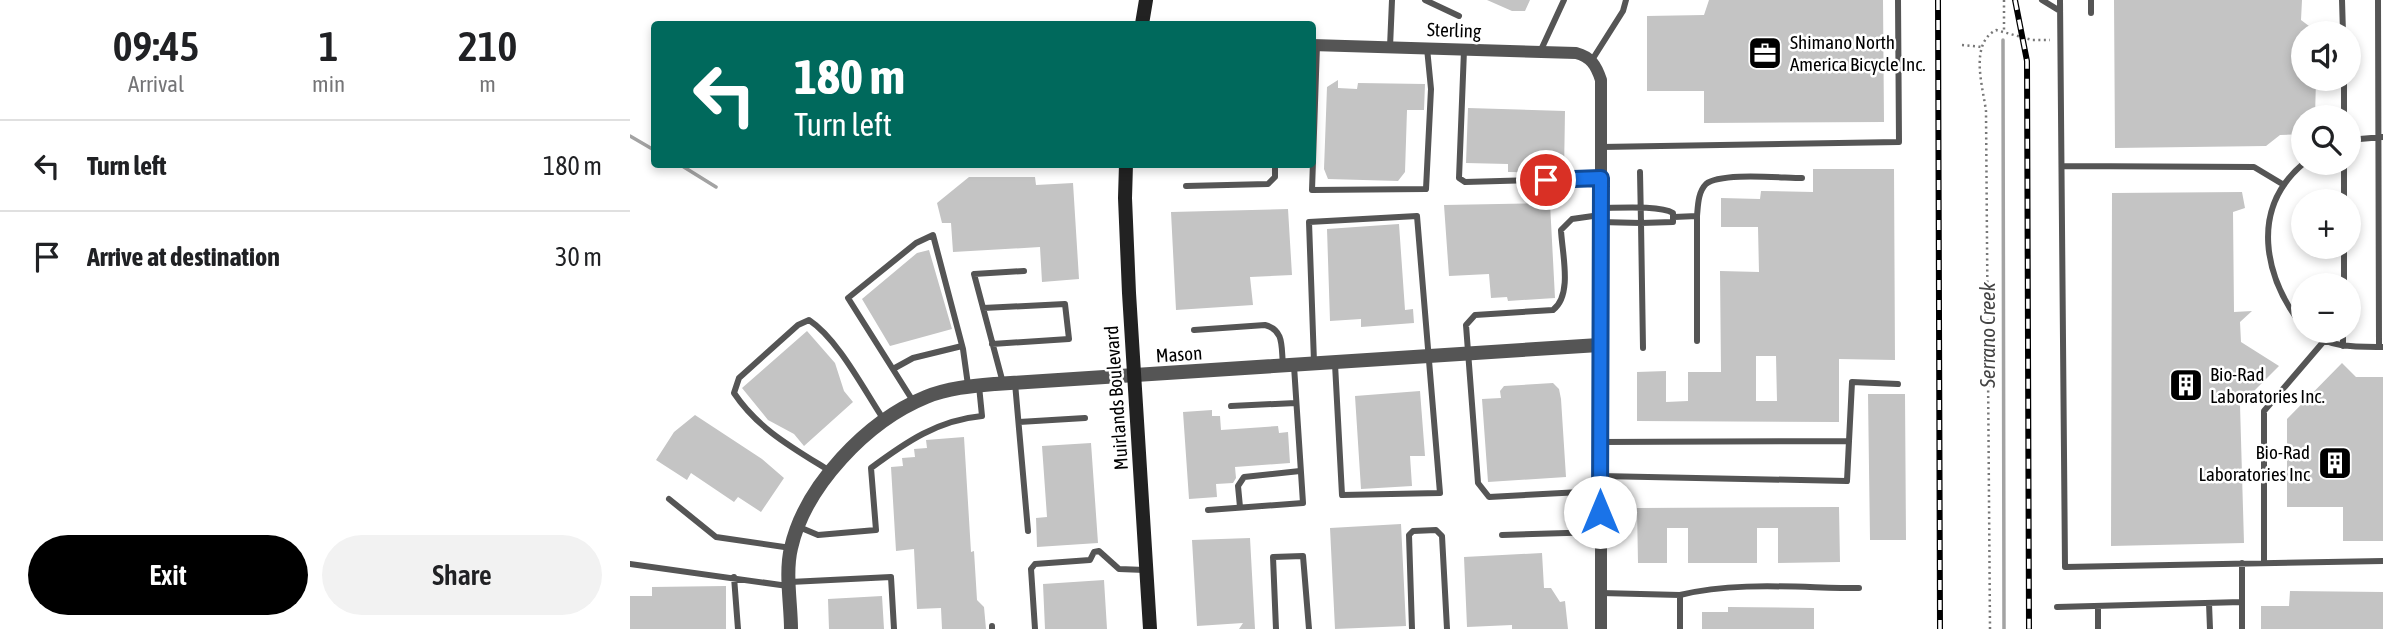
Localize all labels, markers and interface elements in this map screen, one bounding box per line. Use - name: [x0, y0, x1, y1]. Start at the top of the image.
- street label: Sterling: [1426, 18, 1482, 42]
- map controls: [2291, 21, 2361, 343]
- button: sound: [2291, 21, 2361, 91]
- text: 09:45: [113, 22, 199, 70]
- text: 1: [319, 22, 338, 70]
- text: 210: [458, 22, 517, 70]
- place label: Shimano North America Bicycle Inc.: [1790, 31, 1926, 75]
- office icon: Shimano North America Bicycle Inc.: [1746, 34, 1784, 72]
- text: 180 m: [794, 48, 905, 104]
- icon: left: [679, 49, 770, 140]
- text: Arrival: [128, 71, 184, 97]
- text: min: [312, 71, 345, 97]
- text: m: [479, 71, 496, 97]
- button: search: [2291, 105, 2361, 175]
- text: Turn left: [794, 106, 892, 143]
- icon: left: [28, 147, 66, 185]
- pin: [1516, 150, 1576, 210]
- text: Turn left: [87, 151, 167, 181]
- text: 180 m: [543, 151, 602, 181]
- icon: arrive: [1527, 161, 1565, 199]
- button: +: [2291, 189, 2361, 259]
- icon: arrive: [28, 238, 66, 276]
- text: Arrive at destination: [87, 242, 280, 272]
- text: 30 m: [555, 242, 602, 272]
- button: −: [2291, 273, 2361, 343]
- water label: Serrano Creek: [1975, 281, 1999, 389]
- street label: Muirlands Boulevard: [1100, 325, 1132, 471]
- street label: Mason: [1155, 341, 1203, 367]
- place label: Bio-Rad Laboratories Inc.: [2210, 363, 2325, 407]
- building icon: Bio-Rad Laboratories Inc.: [2167, 366, 2205, 404]
- place label: Bio-Rad Laboratories Inc: [2199, 441, 2311, 485]
- building icon: Bio-Rad Laboratories Inc: [2316, 444, 2354, 482]
- position arrow: [1563, 475, 1637, 549]
- button: Exit: [28, 535, 308, 615]
- button: Share: [322, 535, 602, 615]

